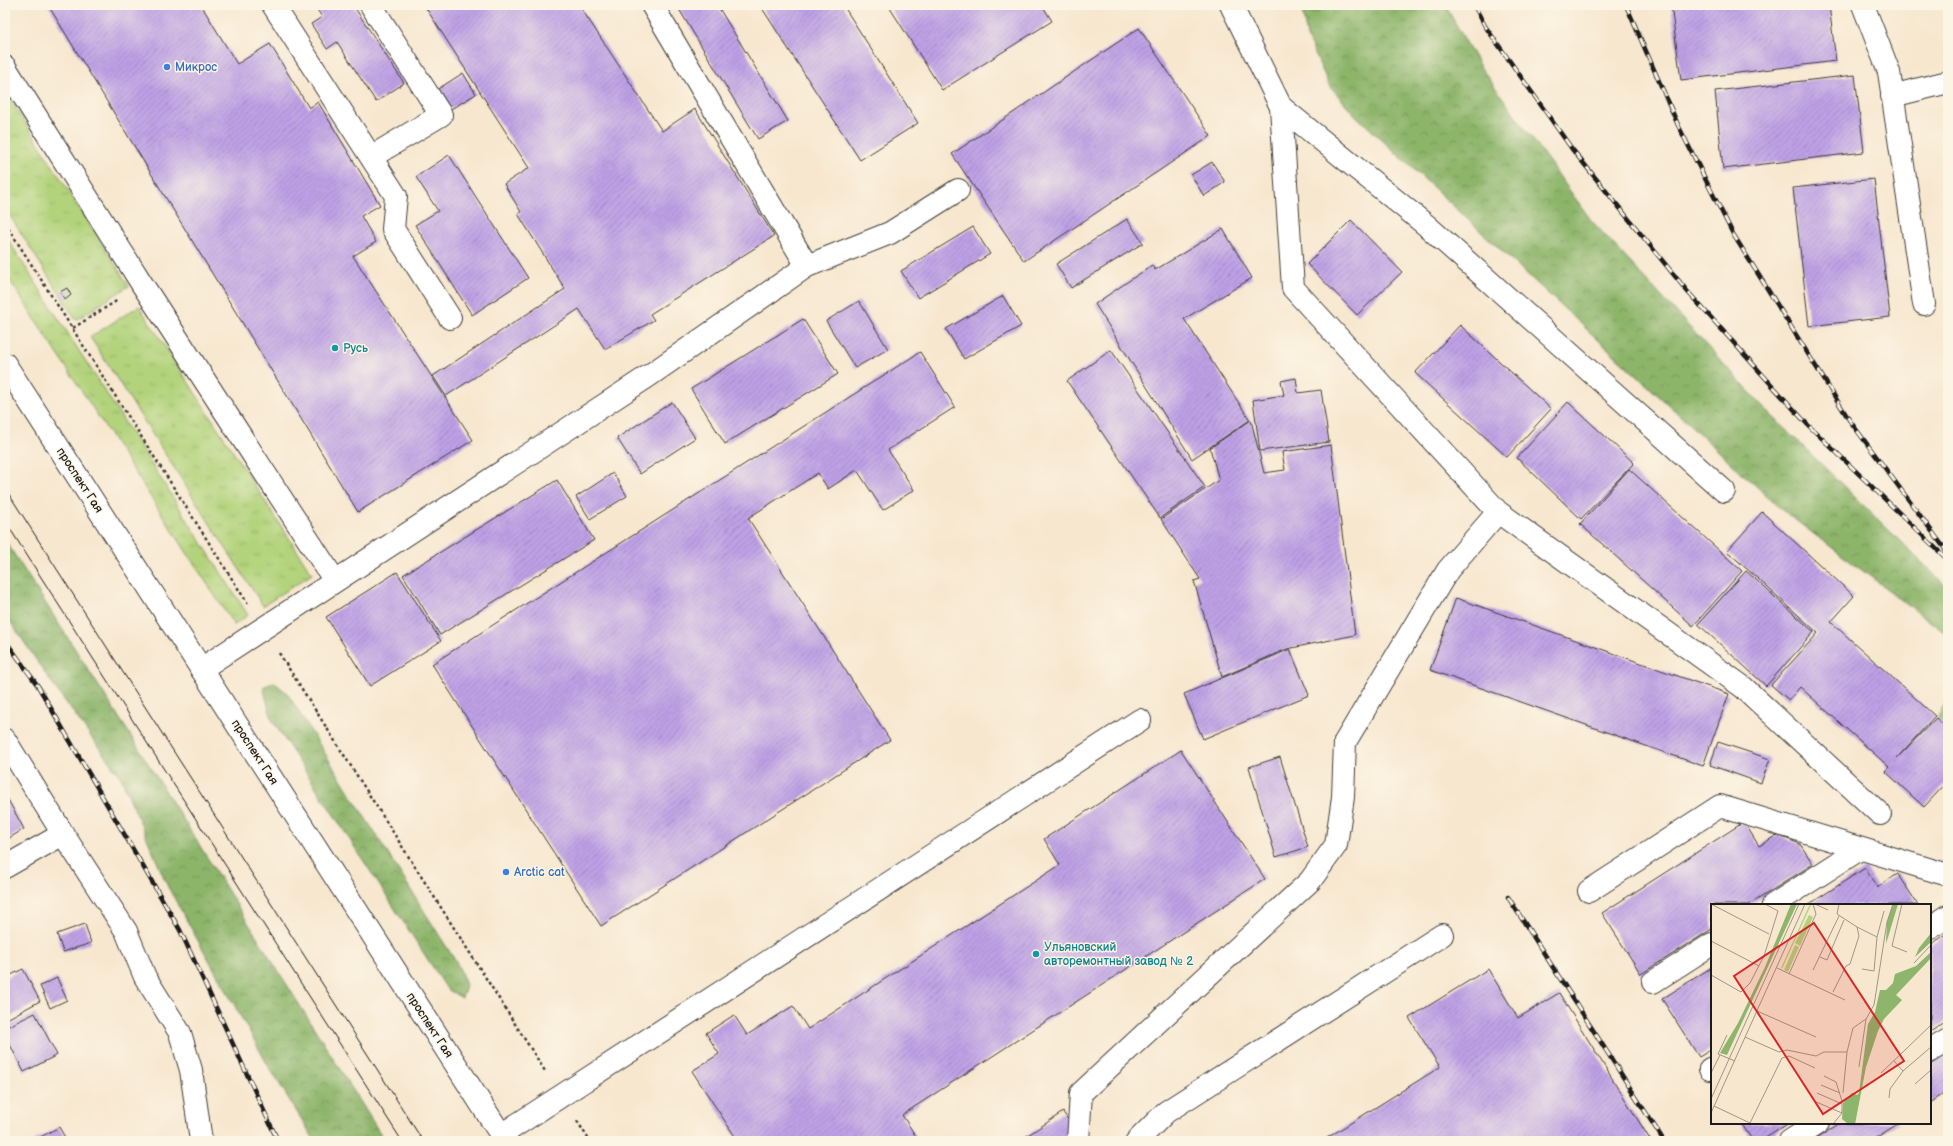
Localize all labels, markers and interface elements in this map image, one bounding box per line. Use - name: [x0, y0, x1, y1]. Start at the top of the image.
- place label: Микрос: [175, 60, 217, 75]
- marker: Микрос: [162, 62, 172, 72]
- place label: Русь: [343, 341, 368, 356]
- marker: Русь: [330, 343, 340, 353]
- street label: проспект Гая: [53, 445, 107, 516]
- street label: проспект Гая: [228, 717, 282, 788]
- place label: Arctic cat: [514, 865, 565, 880]
- marker: Arctic cat: [501, 867, 511, 877]
- inset map: [1711, 904, 1931, 1124]
- place label: Ульяновский авторемонтный завод № 2: [1044, 940, 1193, 969]
- marker: Ульяновский авторемонтный завод № 2: [1031, 949, 1041, 959]
- street label: проспект Гая: [403, 990, 457, 1061]

